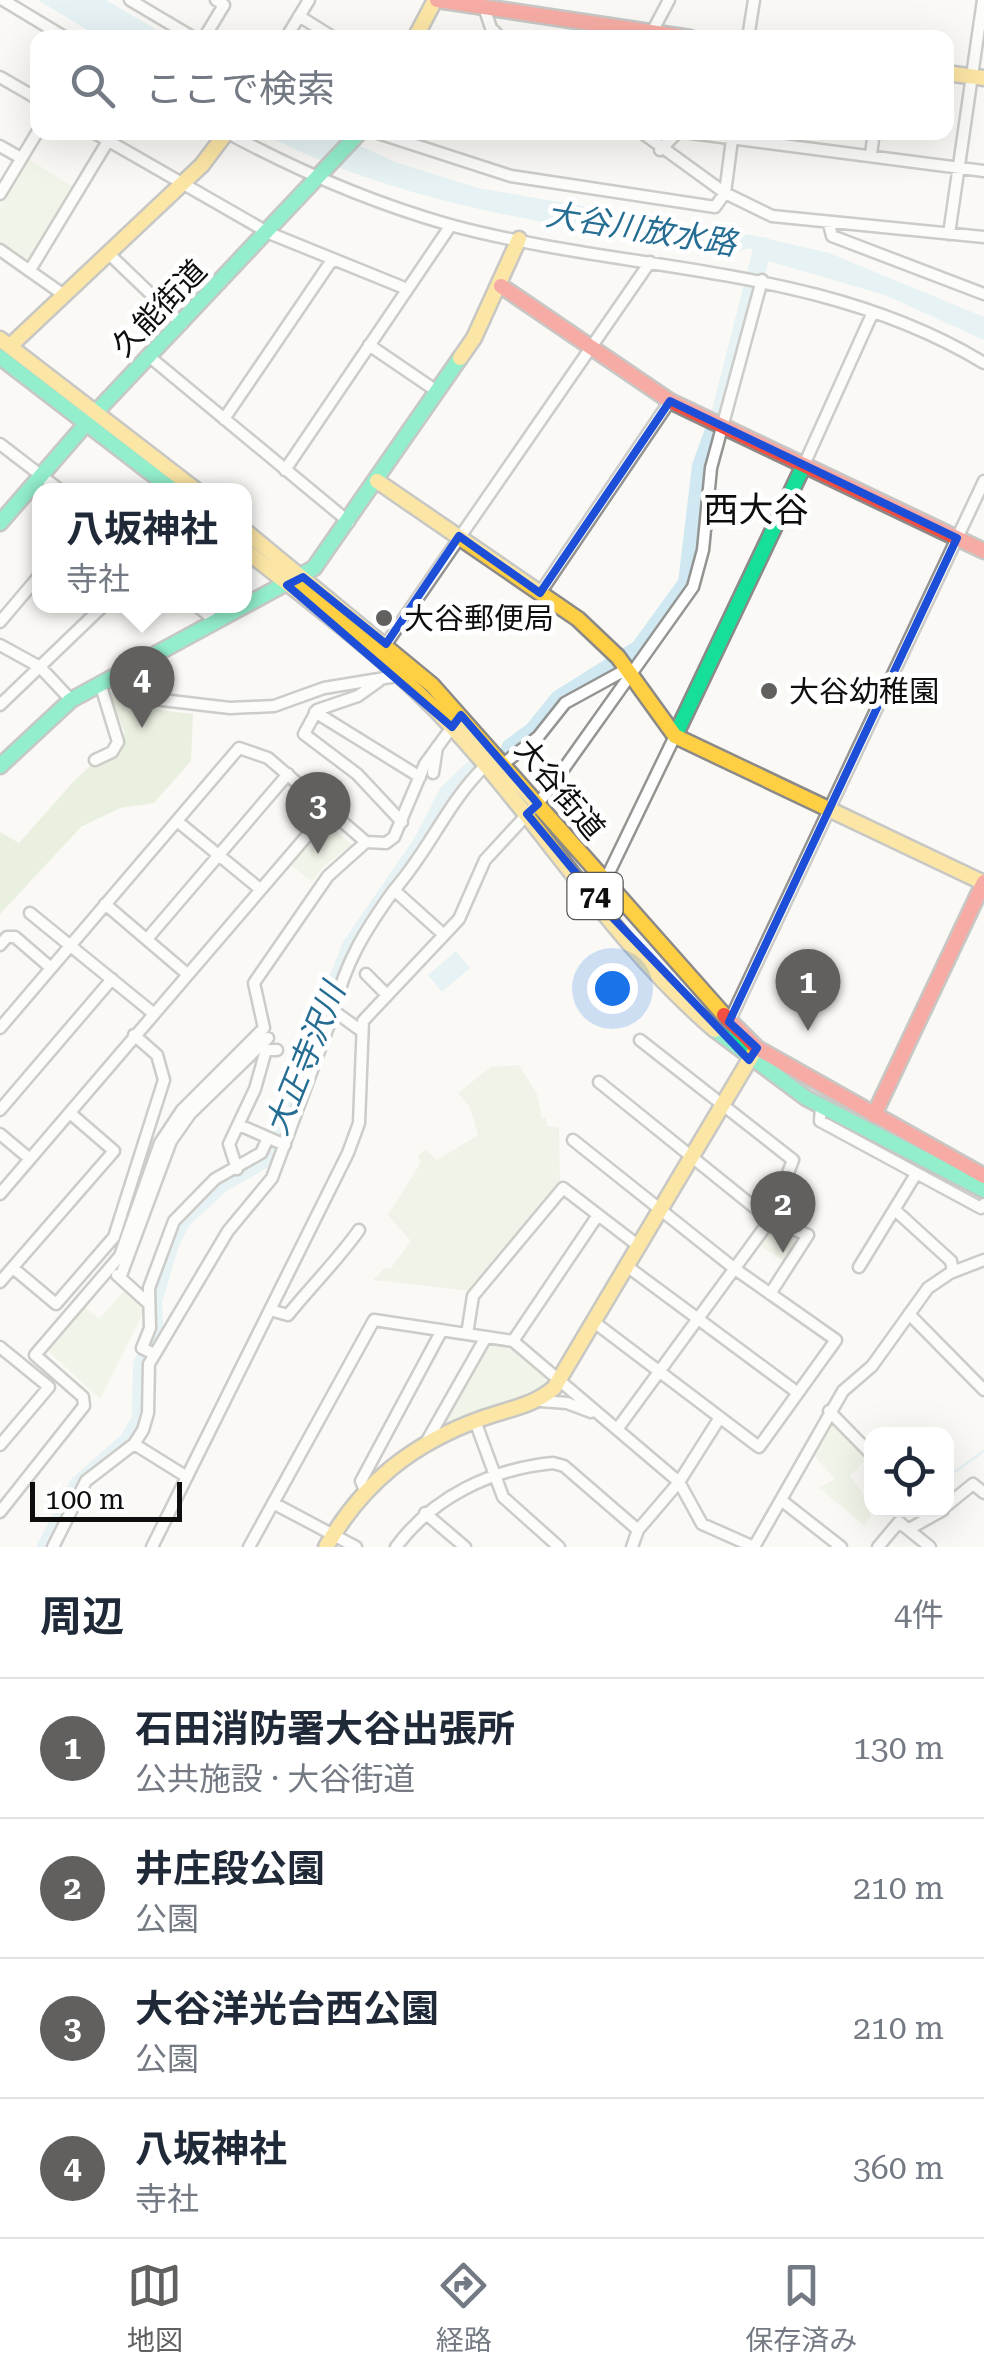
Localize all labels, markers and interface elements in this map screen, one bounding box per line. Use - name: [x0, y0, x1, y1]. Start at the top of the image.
- search box: [30, 30, 954, 140]
- icon: search: [65, 58, 120, 113]
- text: ここで検索: [145, 67, 335, 111]
- water label: 大谷川放水路: [543, 195, 742, 263]
- street label: 久能街道: [105, 253, 213, 363]
- popup: [32, 483, 252, 613]
- district label: 西大谷: [703, 490, 809, 531]
- text: 八坂神社: [66, 507, 218, 551]
- text: 寺社: [66, 560, 130, 598]
- place label: 大谷郵便局: [404, 601, 554, 636]
- marker: 大谷郵便局: [373, 607, 395, 629]
- pin: 4: [110, 646, 174, 728]
- place label: 大谷幼稚園: [789, 674, 939, 709]
- marker: 大谷幼稚園: [758, 680, 780, 702]
- street label: 大谷街道: [508, 732, 612, 846]
- pin: 3: [286, 772, 350, 854]
- road number: 74: [568, 873, 622, 919]
- pin: 1: [776, 948, 840, 1031]
- your location: [587, 963, 638, 1014]
- water label: 大正寺沢川: [257, 975, 354, 1140]
- pin: 2: [750, 1170, 816, 1253]
- map controls: [864, 1427, 954, 1517]
- button: locate: [864, 1427, 954, 1517]
- scale bar: [30, 1477, 182, 1522]
- text: 100 m: [45, 1483, 125, 1516]
- text: 周辺: [40, 1592, 124, 1641]
- text: 4件: [894, 1596, 944, 1634]
- text: 石田消防署大谷出張所: [135, 1707, 515, 1751]
- text: 1: [64, 1729, 81, 1767]
- text: 130 m: [853, 1729, 944, 1767]
- text: 公共施設 · 大谷街道: [135, 1760, 415, 1798]
- text: 井庄段公園: [135, 1847, 325, 1891]
- text: 2: [64, 1869, 81, 1907]
- text: 210 m: [853, 1869, 944, 1907]
- text: 公園: [135, 1900, 199, 1938]
- text: 大谷洋光台西公園: [135, 1987, 439, 2031]
- text: 3: [64, 2009, 81, 2047]
- text: 210 m: [853, 2009, 944, 2047]
- text: 公園: [135, 2040, 199, 2078]
- text: 八坂神社: [135, 2127, 287, 2171]
- text: 4: [64, 2149, 81, 2187]
- text: 360 m: [853, 2149, 944, 2187]
- text: 寺社: [135, 2180, 199, 2218]
- tab: 地図: [127, 2258, 183, 2358]
- tab: 経路: [436, 2258, 492, 2358]
- tab: 保存済み: [745, 2258, 857, 2358]

